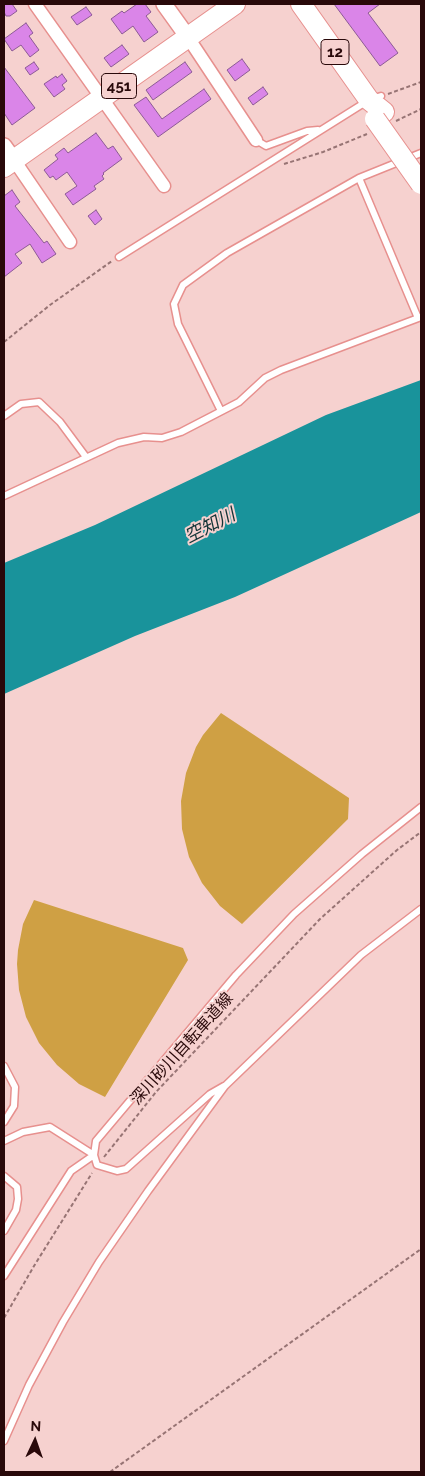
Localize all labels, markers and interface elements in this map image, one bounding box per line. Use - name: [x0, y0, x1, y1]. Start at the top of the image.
- road number: 12: [321, 40, 349, 64]
- road number: 451: [102, 74, 136, 98]
- water label: 空知川: [181, 504, 239, 548]
- street label: 深川砂川自転車道線: [127, 989, 237, 1109]
- north arrow: [10, 1416, 60, 1466]
- text: N: [30, 1418, 42, 1434]

